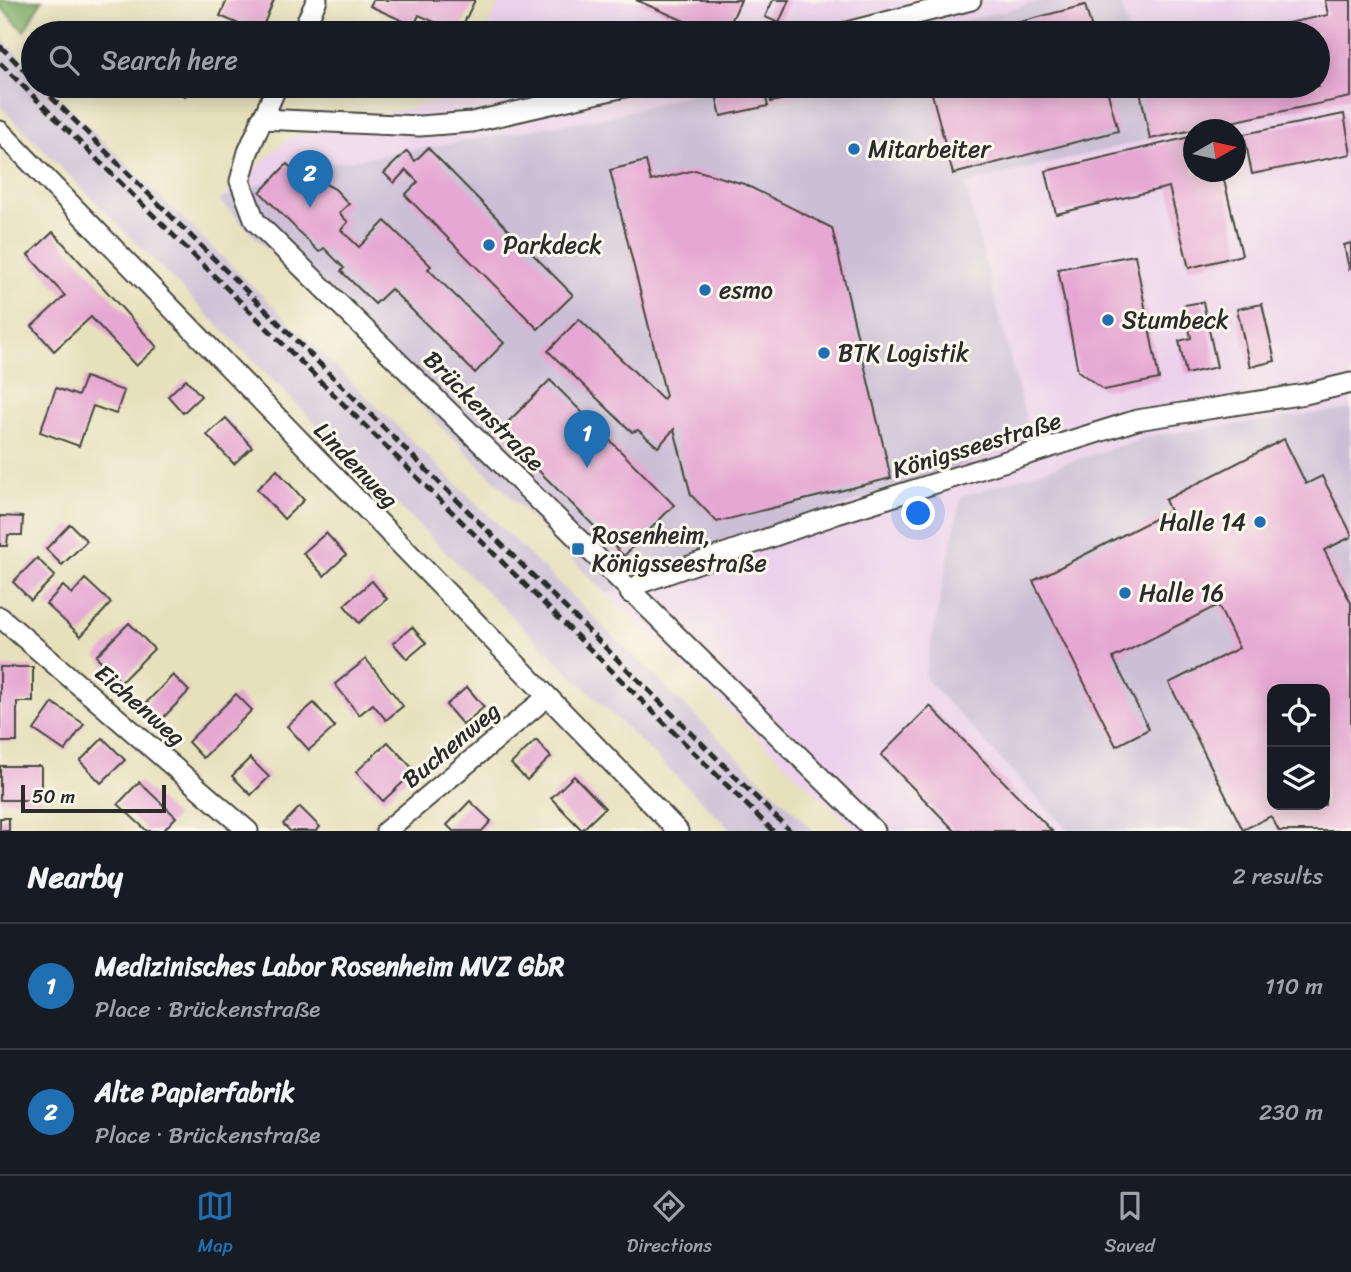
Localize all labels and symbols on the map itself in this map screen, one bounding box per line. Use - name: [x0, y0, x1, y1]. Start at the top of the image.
- north arrow: [1183, 119, 1246, 182]
- place label: Mitarbeiter: [868, 128, 992, 170]
- marker: Mitarbeiter: [846, 141, 862, 157]
- pin: 2: [287, 150, 333, 208]
- place label: Parkdeck: [503, 224, 602, 266]
- marker: Parkdeck: [481, 237, 497, 253]
- place label: esmo: [719, 269, 773, 311]
- marker: esmo: [697, 282, 713, 298]
- place label: Stumbeck: [1122, 299, 1229, 341]
- marker: Stumbeck: [1100, 312, 1116, 328]
- place label: BTK Logistik: [838, 332, 969, 374]
- street label: Brückenstraße: [413, 340, 555, 482]
- marker: BTK Logistik: [816, 345, 832, 361]
- street label: Königsseestraße: [887, 399, 1067, 491]
- pin: 1: [564, 410, 610, 468]
- street label: Lindenweg: [303, 411, 409, 519]
- your location: [901, 496, 935, 530]
- place label: Halle 14: [1159, 501, 1246, 543]
- place label: Rosenheim, Königsseestraße: [592, 514, 767, 584]
- marker: Halle 14: [1252, 514, 1268, 530]
- marker: Rosenheim, Königsseestraße: [570, 541, 586, 557]
- place label: Halle 16: [1139, 572, 1224, 614]
- marker: Halle 16: [1117, 585, 1133, 601]
- street label: Eichenweg: [85, 653, 195, 757]
- street label: Buchenweg: [392, 691, 510, 799]
- scale bar: [21, 782, 166, 814]

